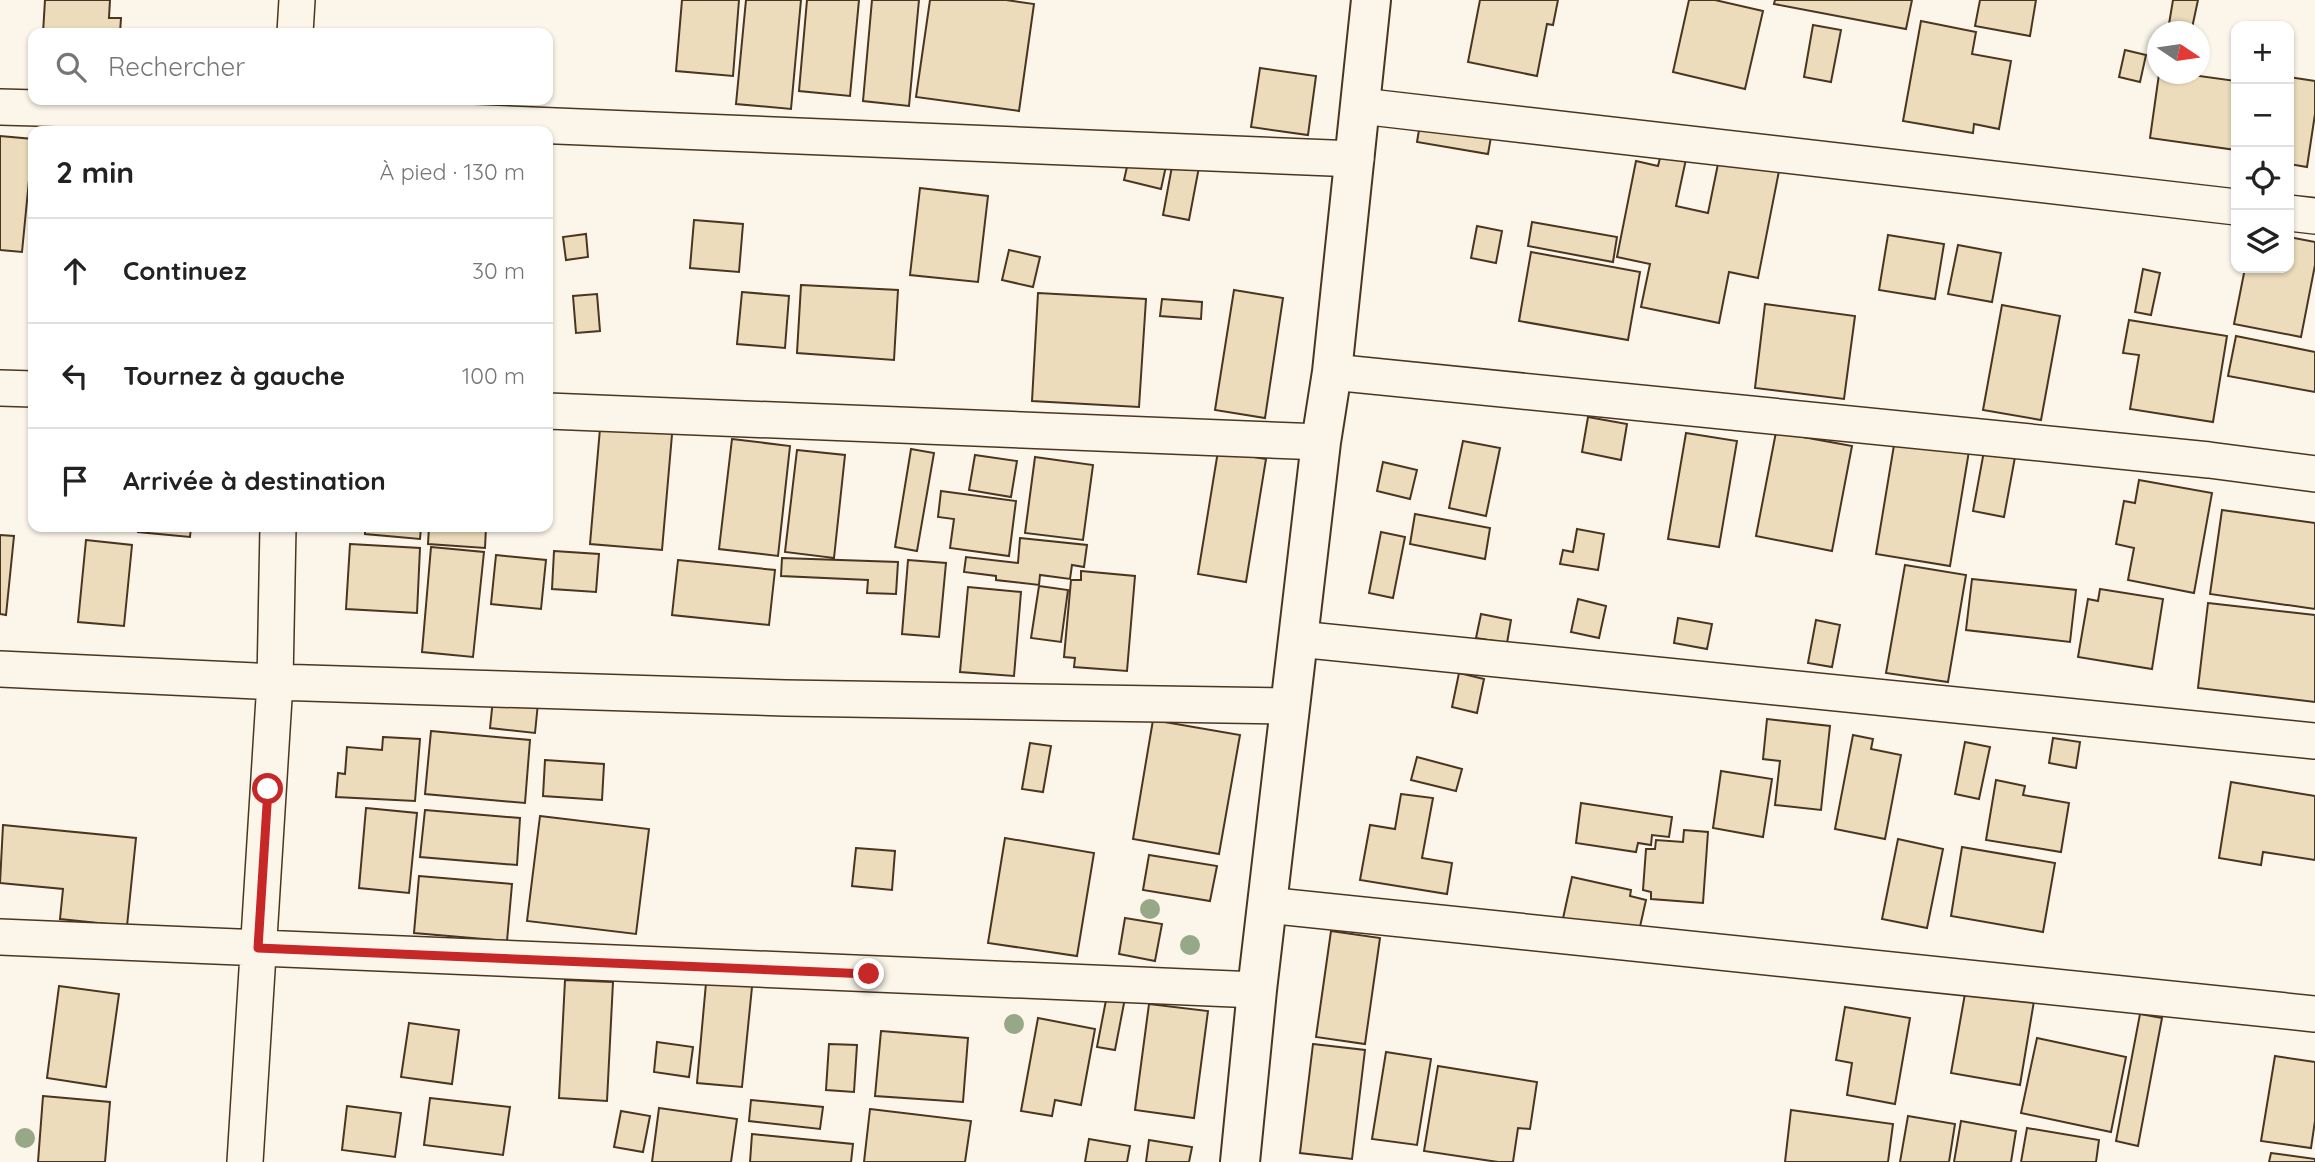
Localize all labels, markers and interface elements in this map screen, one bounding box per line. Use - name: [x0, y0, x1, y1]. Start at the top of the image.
- north arrow: [2147, 21, 2210, 84]
- map controls: [2231, 21, 2294, 273]
- button: +: [2231, 21, 2294, 84]
- search box: [28, 28, 553, 105]
- icon: search: [52, 48, 90, 86]
- text: Rechercher: [108, 50, 245, 83]
- button: −: [2231, 84, 2294, 147]
- button: locate: [2231, 147, 2294, 210]
- text: 2 min: [56, 153, 134, 191]
- text: À pied · 130 m: [380, 157, 525, 186]
- button: layers: [2231, 210, 2294, 273]
- icon: ahead: [56, 252, 94, 290]
- text: Continuez: [123, 254, 246, 287]
- text: 30 m: [472, 256, 525, 285]
- icon: left: [56, 357, 94, 395]
- text: Tournez à gauche: [123, 359, 345, 392]
- text: 100 m: [462, 361, 525, 390]
- icon: arrive: [56, 462, 94, 500]
- text: Arrivée à destination: [123, 464, 386, 497]
- route start: [252, 773, 283, 804]
- route end: [853, 958, 884, 989]

